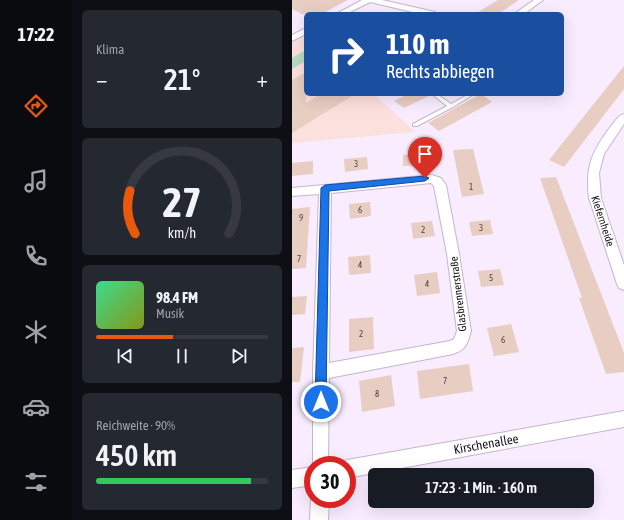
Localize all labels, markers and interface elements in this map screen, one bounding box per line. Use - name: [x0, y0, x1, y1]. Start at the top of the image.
- text: 17:22: [17, 24, 55, 45]
- icon: right: [320, 28, 372, 80]
- text: 110 m: [386, 28, 449, 60]
- text: Klima: [96, 42, 124, 57]
- text: Rechts abbiegen: [386, 61, 495, 82]
- text: 21°: [164, 62, 200, 96]
- text: −: [96, 66, 107, 92]
- text: +: [257, 66, 268, 92]
- icon: directions: [22, 92, 50, 120]
- pin: [408, 137, 442, 178]
- icon: arrive: [414, 143, 436, 165]
- house number: 3: [354, 159, 358, 169]
- icon: music: [22, 167, 50, 195]
- text: 27: [162, 178, 202, 226]
- house number: 1: [469, 182, 473, 192]
- street label: Kiefernheide: [589, 194, 617, 248]
- house number: 6: [358, 205, 362, 215]
- house number: 9: [299, 213, 303, 223]
- house number: 3: [479, 223, 483, 233]
- text: km/h: [168, 225, 196, 241]
- house number: 2: [421, 225, 425, 235]
- icon: phone: [22, 242, 50, 270]
- house number: 7: [297, 254, 301, 264]
- street label: Glasbrennerstraße: [447, 256, 469, 332]
- house number: 4: [358, 260, 362, 270]
- house number: 5: [489, 273, 493, 283]
- house number: 4: [425, 279, 429, 289]
- text: 98.4 FM: [156, 289, 198, 306]
- text: Musik: [156, 306, 184, 321]
- icon: climate: [22, 318, 50, 346]
- house number: 2: [359, 329, 363, 339]
- house number: 6: [501, 335, 505, 345]
- icon: previous: [114, 345, 136, 367]
- icon: pause: [171, 345, 193, 367]
- icon: next: [228, 345, 250, 367]
- house number: 7: [443, 376, 447, 386]
- position arrow: [300, 381, 342, 423]
- house number: 8: [375, 389, 379, 399]
- icon: car: [22, 393, 50, 421]
- text: Reichweite · 90%: [96, 418, 175, 433]
- street label: Kirschenallee: [452, 431, 520, 457]
- text: 450 km: [96, 438, 177, 472]
- speed limit sign: 30: [304, 456, 356, 508]
- icon: filters: [22, 468, 50, 496]
- text: 17:23 · 1 Min. · 160 m: [425, 479, 537, 496]

